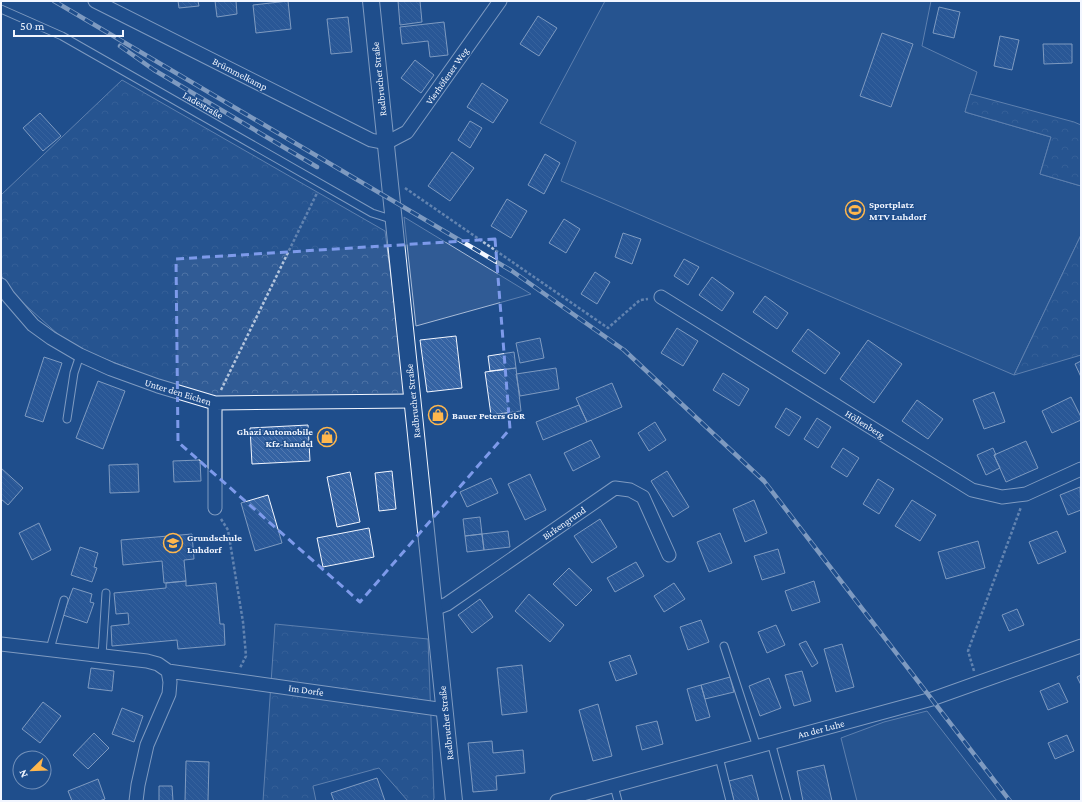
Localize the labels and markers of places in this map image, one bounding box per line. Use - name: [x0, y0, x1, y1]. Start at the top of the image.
- sports icon: Sportplatz MTV Luhdorf: [844, 199, 866, 221]
- place label: Sportplatz MTV Luhdorf: [869, 199, 927, 222]
- shop icon: Bauer Peters GbR: [427, 404, 449, 426]
- place label: Bauer Peters GbR: [452, 410, 526, 421]
- place label: Ghazi Automobile Kfz-handel: [237, 426, 313, 449]
- shop icon: Ghazi Automobile Kfz-handel: [316, 426, 338, 448]
- school or university icon: Grundschule Luhdorf: [162, 532, 184, 554]
- place label: Grundschule Luhdorf: [187, 532, 242, 555]

